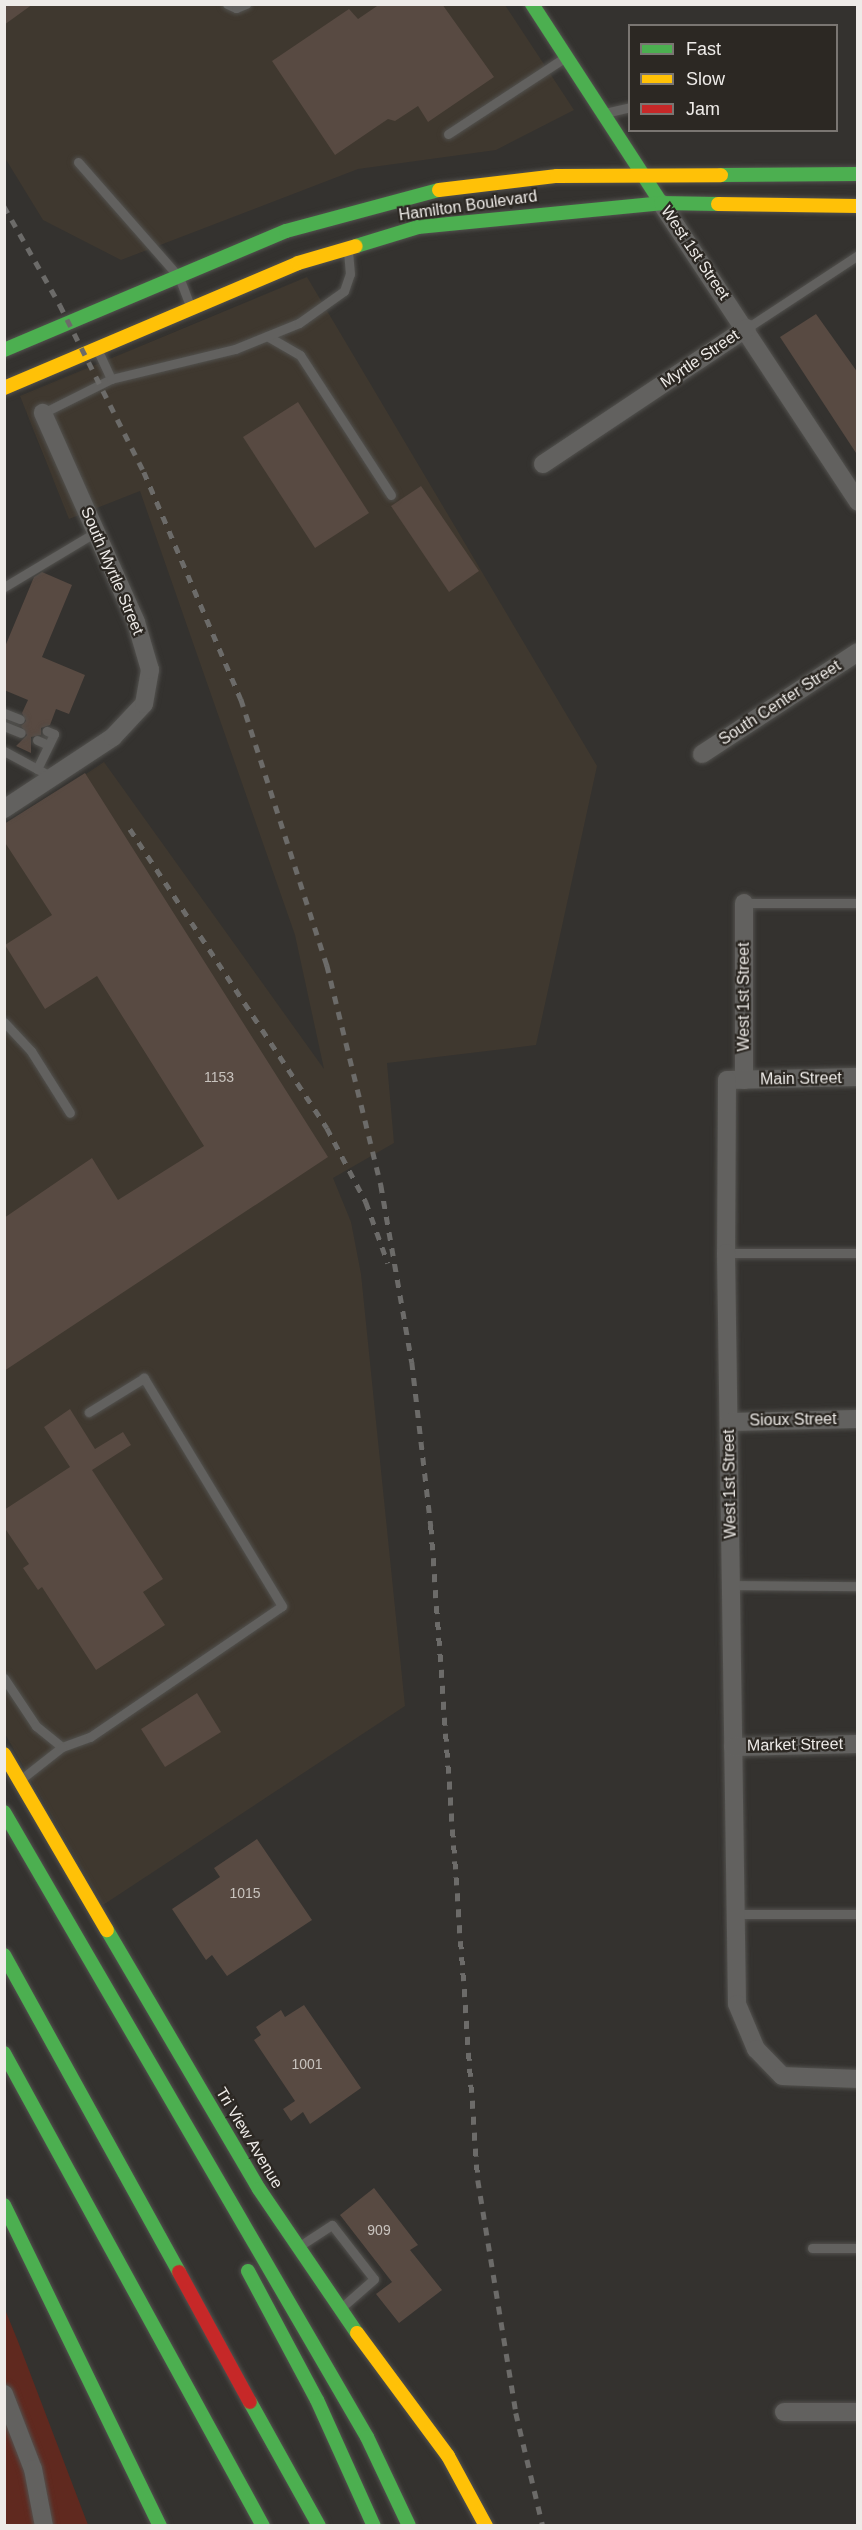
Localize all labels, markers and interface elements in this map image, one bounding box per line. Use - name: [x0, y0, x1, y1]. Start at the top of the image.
- legend: [628, 24, 838, 132]
- text: Fast: [686, 39, 721, 59]
- text: Slow: [686, 69, 725, 89]
- text: Jam: [686, 99, 720, 119]
- street label: Hamilton Boulevard: [398, 187, 538, 225]
- street label: West 1st Street: [657, 202, 733, 304]
- street label: Myrtle Street: [657, 326, 743, 392]
- street label: South Myrtle Street: [76, 504, 148, 638]
- street label: South Center Street: [715, 656, 845, 750]
- street label: West 1st Street: [734, 942, 754, 1052]
- house number: 1153: [204, 1069, 234, 1085]
- street label: Main Street: [760, 1069, 842, 1089]
- street label: Sioux Street: [749, 1410, 837, 1430]
- street label: West 1st Street: [719, 1429, 741, 1539]
- street label: Market Street: [747, 1735, 843, 1755]
- house number: 1015: [229, 1885, 261, 1901]
- house number: 1001: [291, 2056, 323, 2072]
- street label: Tri View Avenue: [211, 2084, 287, 2192]
- house number: 909: [367, 2222, 391, 2238]

